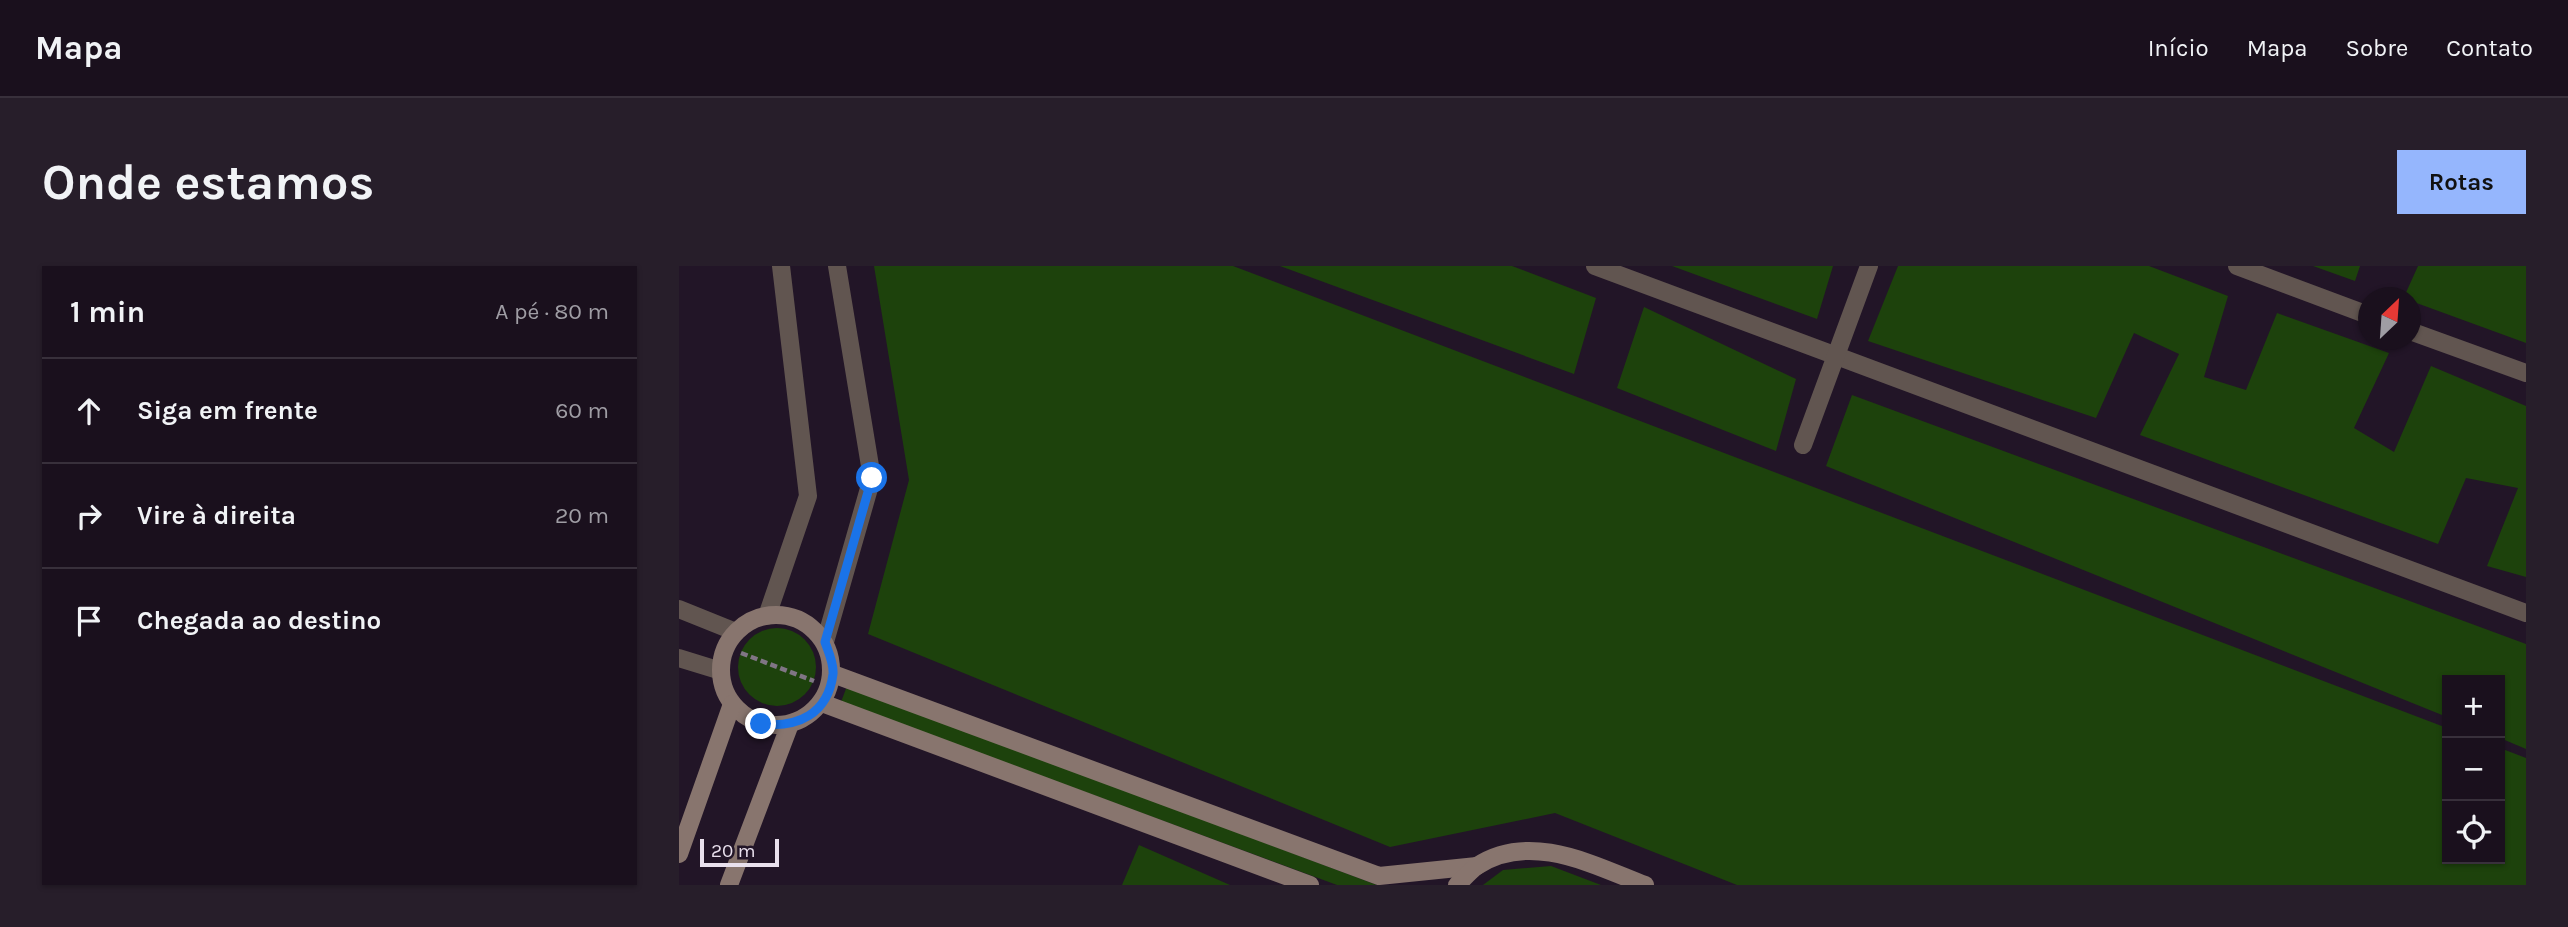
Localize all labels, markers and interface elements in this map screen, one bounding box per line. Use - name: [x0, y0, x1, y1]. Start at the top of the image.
- text: Mapa: [35, 29, 123, 67]
- text: Início: [2148, 34, 2209, 62]
- text: Mapa: [2247, 34, 2307, 62]
- text: Sobre: [2345, 34, 2408, 62]
- text: Contato: [2446, 34, 2533, 62]
- button: Rotas: [2397, 150, 2526, 214]
- text: Onde estamos: [42, 154, 374, 211]
- north arrow: [2358, 287, 2421, 350]
- text: 1 min: [70, 294, 145, 330]
- text: A pé · 80 m: [495, 298, 609, 325]
- icon: ahead: [70, 392, 108, 430]
- text: Siga em frente: [137, 395, 318, 426]
- text: 60 m: [555, 397, 609, 424]
- route start: [856, 462, 887, 493]
- icon: right: [70, 497, 108, 535]
- text: Vire à direita: [137, 500, 296, 531]
- text: 20 m: [555, 502, 609, 529]
- icon: arrive: [70, 602, 108, 640]
- text: Chegada ao destino: [137, 605, 381, 636]
- map controls: [2442, 675, 2505, 864]
- button: +: [2442, 675, 2505, 738]
- route end: [745, 708, 776, 739]
- button: −: [2442, 738, 2505, 801]
- button: locate: [2442, 801, 2505, 864]
- scale bar: [700, 836, 779, 868]
- text: 20 m: [711, 840, 756, 862]

